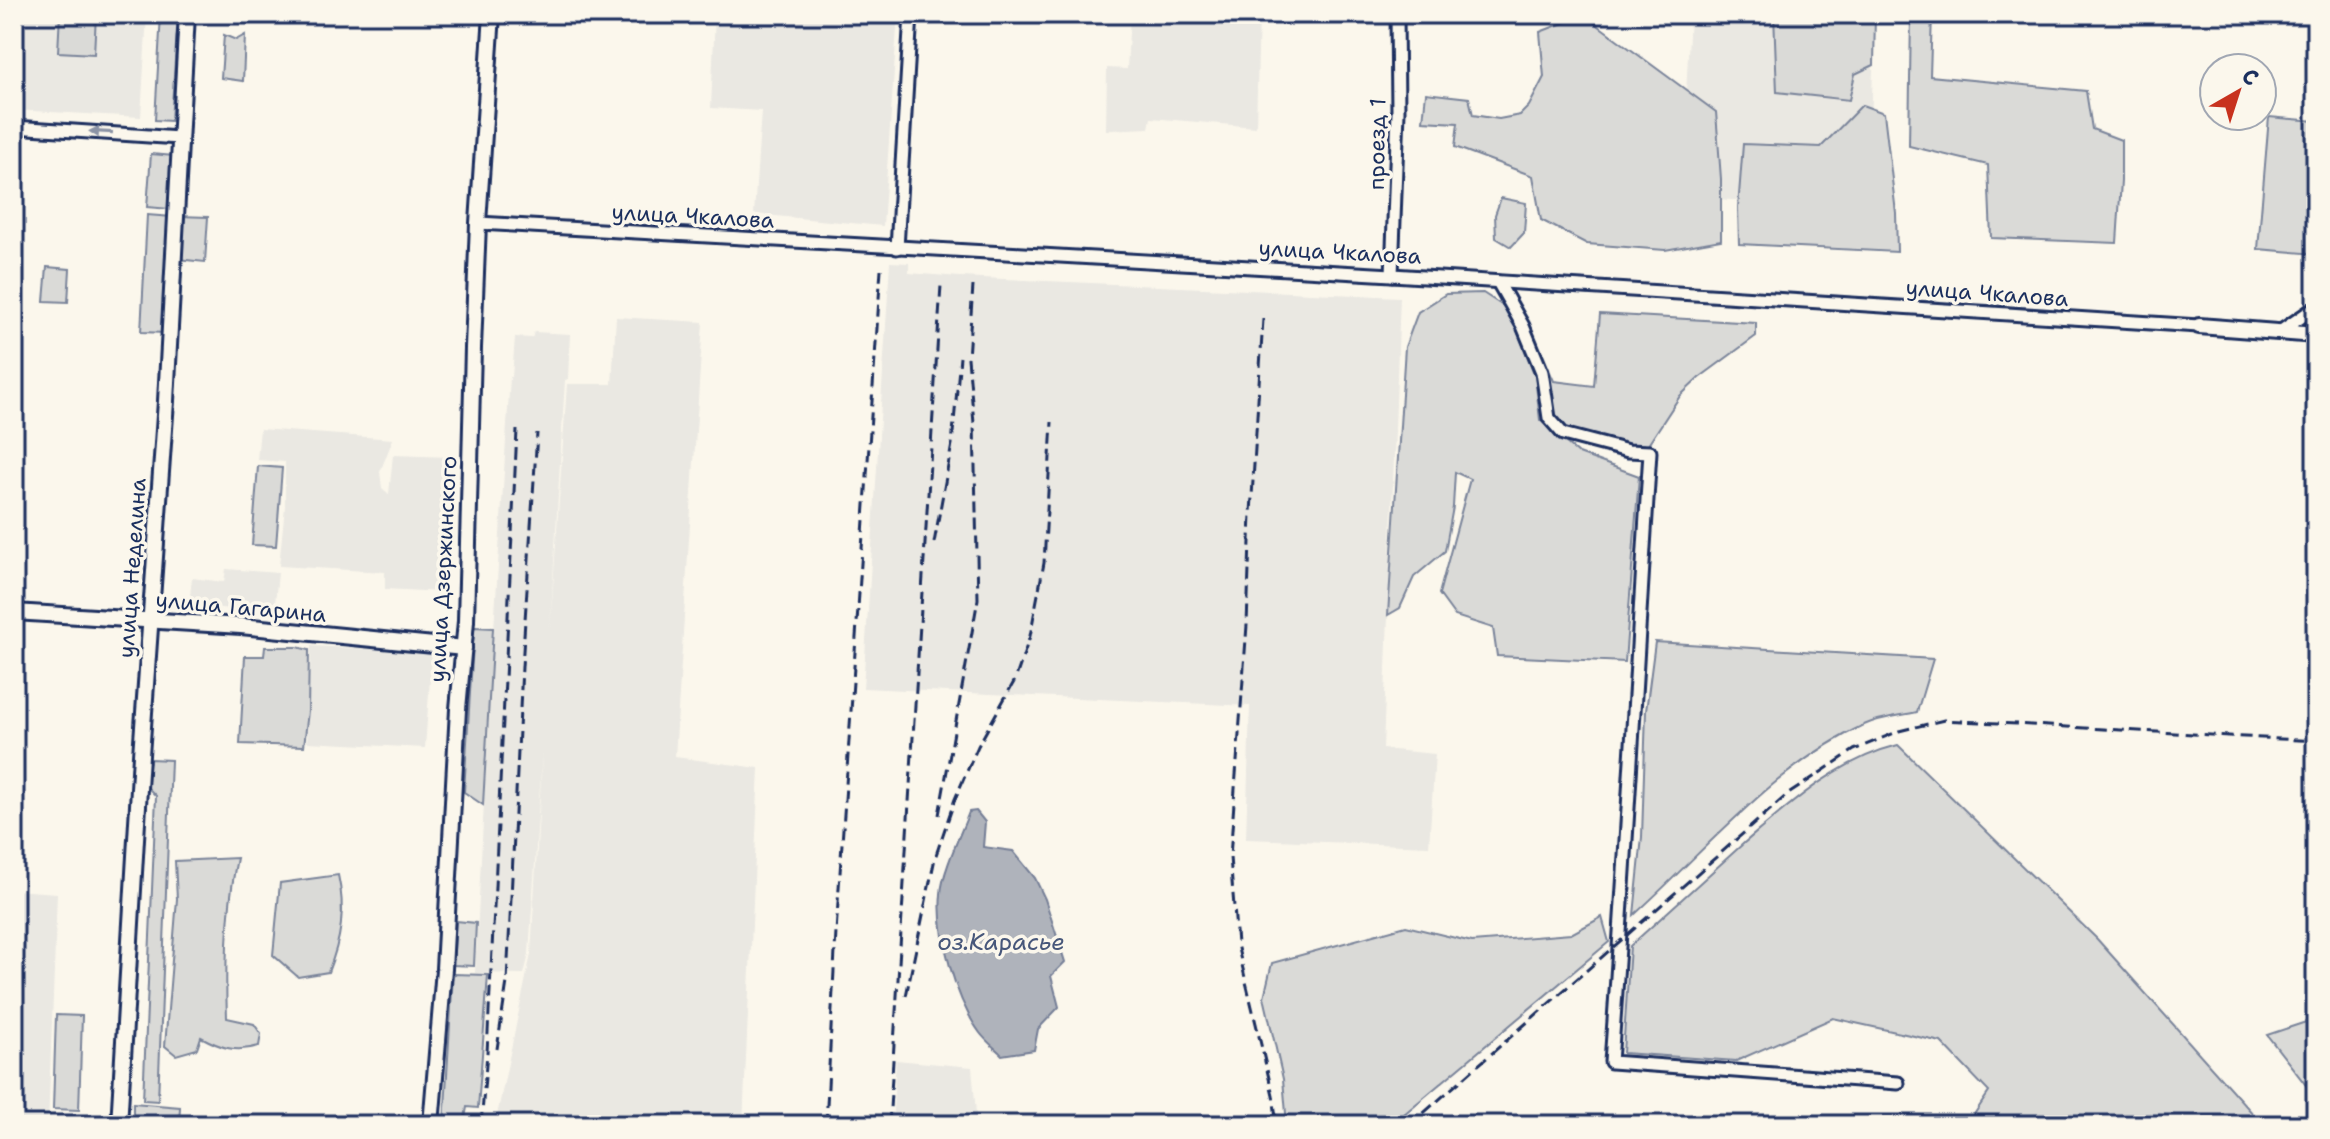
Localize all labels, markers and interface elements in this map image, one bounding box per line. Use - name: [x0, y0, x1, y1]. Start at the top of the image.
- north arrow: [2198, 52, 2278, 132]
- text: С: [2236, 61, 2265, 92]
- street label: проезд 1: [1362, 98, 1392, 190]
- one-way arrow: [88, 125, 113, 138]
- street label: улица Чкалова: [611, 197, 775, 235]
- street label: улица Чкалова: [1258, 233, 1422, 271]
- street label: улица Чкалова: [1905, 273, 2070, 313]
- street label: улица Дзержинского: [423, 455, 463, 683]
- street label: улица Неделина: [111, 477, 153, 659]
- street label: улица Гагарина: [154, 585, 328, 629]
- water label: оз.Карасье: [937, 926, 1065, 958]

